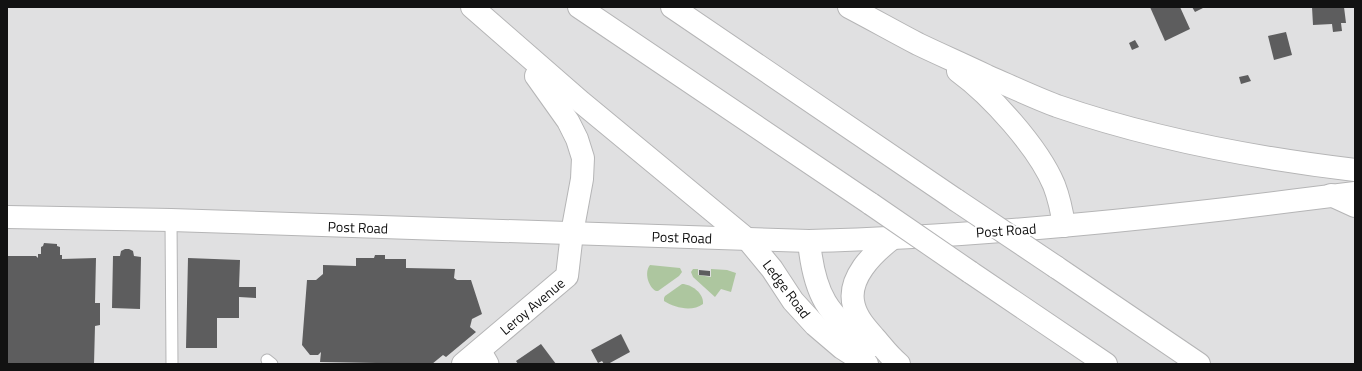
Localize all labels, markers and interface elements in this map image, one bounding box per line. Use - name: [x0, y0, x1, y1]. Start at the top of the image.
- street label: Post Road: [327, 215, 389, 239]
- street label: Post Road: [975, 217, 1037, 243]
- street label: Post Road: [651, 225, 713, 249]
- street label: Ledge Road: [758, 255, 816, 323]
- street label: Leroy Avenue: [495, 272, 569, 340]

